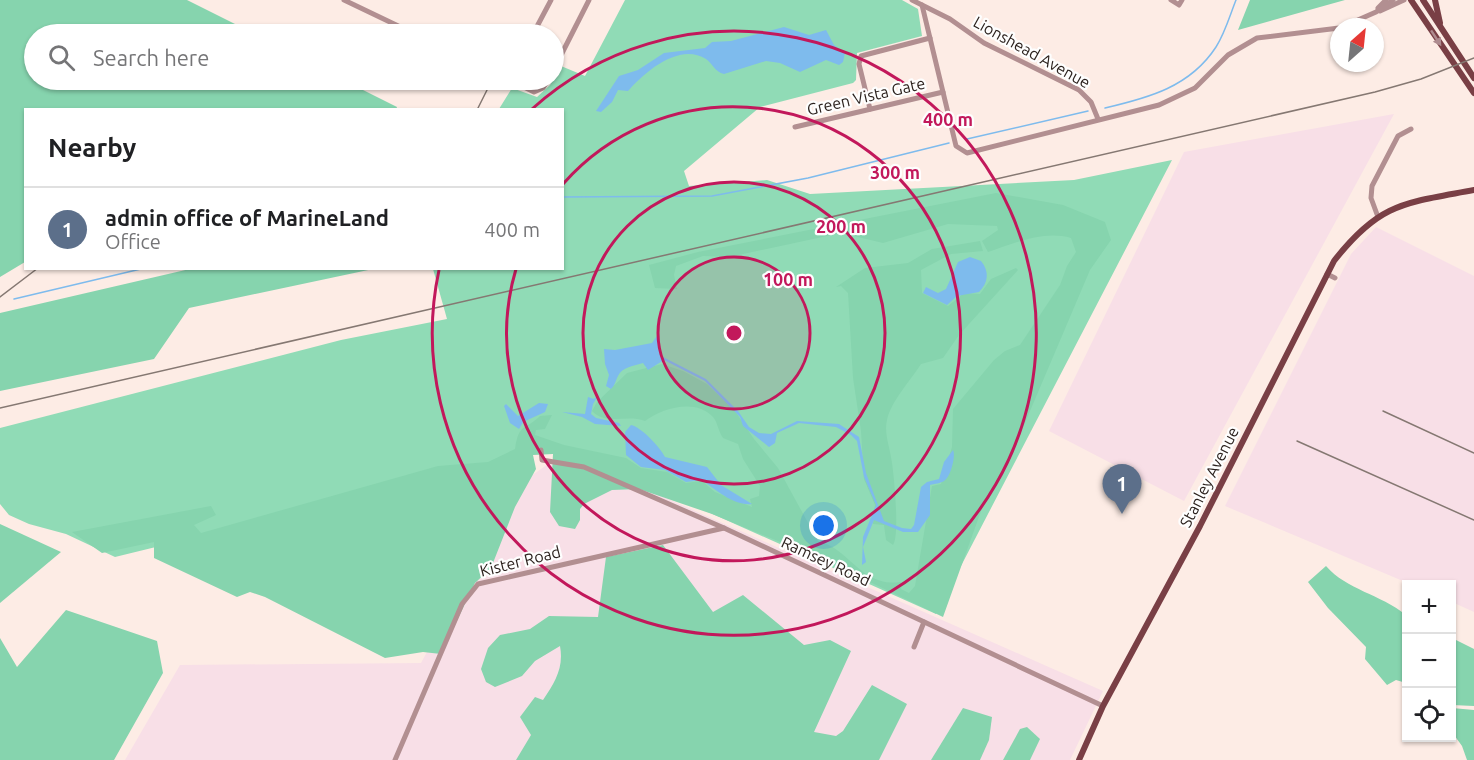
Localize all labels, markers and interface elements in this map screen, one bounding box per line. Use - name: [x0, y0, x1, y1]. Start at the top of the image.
- street label: Lionshead Avenue: [971, 12, 1093, 92]
- north arrow: [1330, 18, 1384, 72]
- search box: [24, 24, 564, 90]
- one-way arrow: [1430, 30, 1442, 46]
- icon: search: [45, 41, 78, 74]
- text: Search here: [93, 45, 209, 70]
- street label: Green Vista Gate: [805, 74, 927, 118]
- text: 400 m: [923, 109, 973, 129]
- text: Nearby: [48, 133, 136, 162]
- text: 300 m: [870, 162, 920, 182]
- text: admin office of MarineLand: [105, 205, 389, 230]
- text: 200 m: [816, 216, 866, 236]
- text: 1: [62, 218, 73, 241]
- text: 400 m: [484, 218, 540, 241]
- text: Office: [105, 230, 161, 253]
- text: 100 m: [763, 269, 813, 289]
- centre of rings: [724, 323, 744, 343]
- street label: Stanley Avenue: [1176, 424, 1242, 530]
- pin: 1: [1102, 464, 1142, 514]
- your location: [809, 511, 838, 540]
- street label: Ramsey Road: [779, 533, 873, 589]
- street label: Kister Road: [478, 542, 562, 580]
- map controls: [1402, 580, 1456, 742]
- button: +: [1402, 580, 1456, 634]
- button: −: [1402, 634, 1456, 688]
- button: locate: [1402, 688, 1456, 742]

